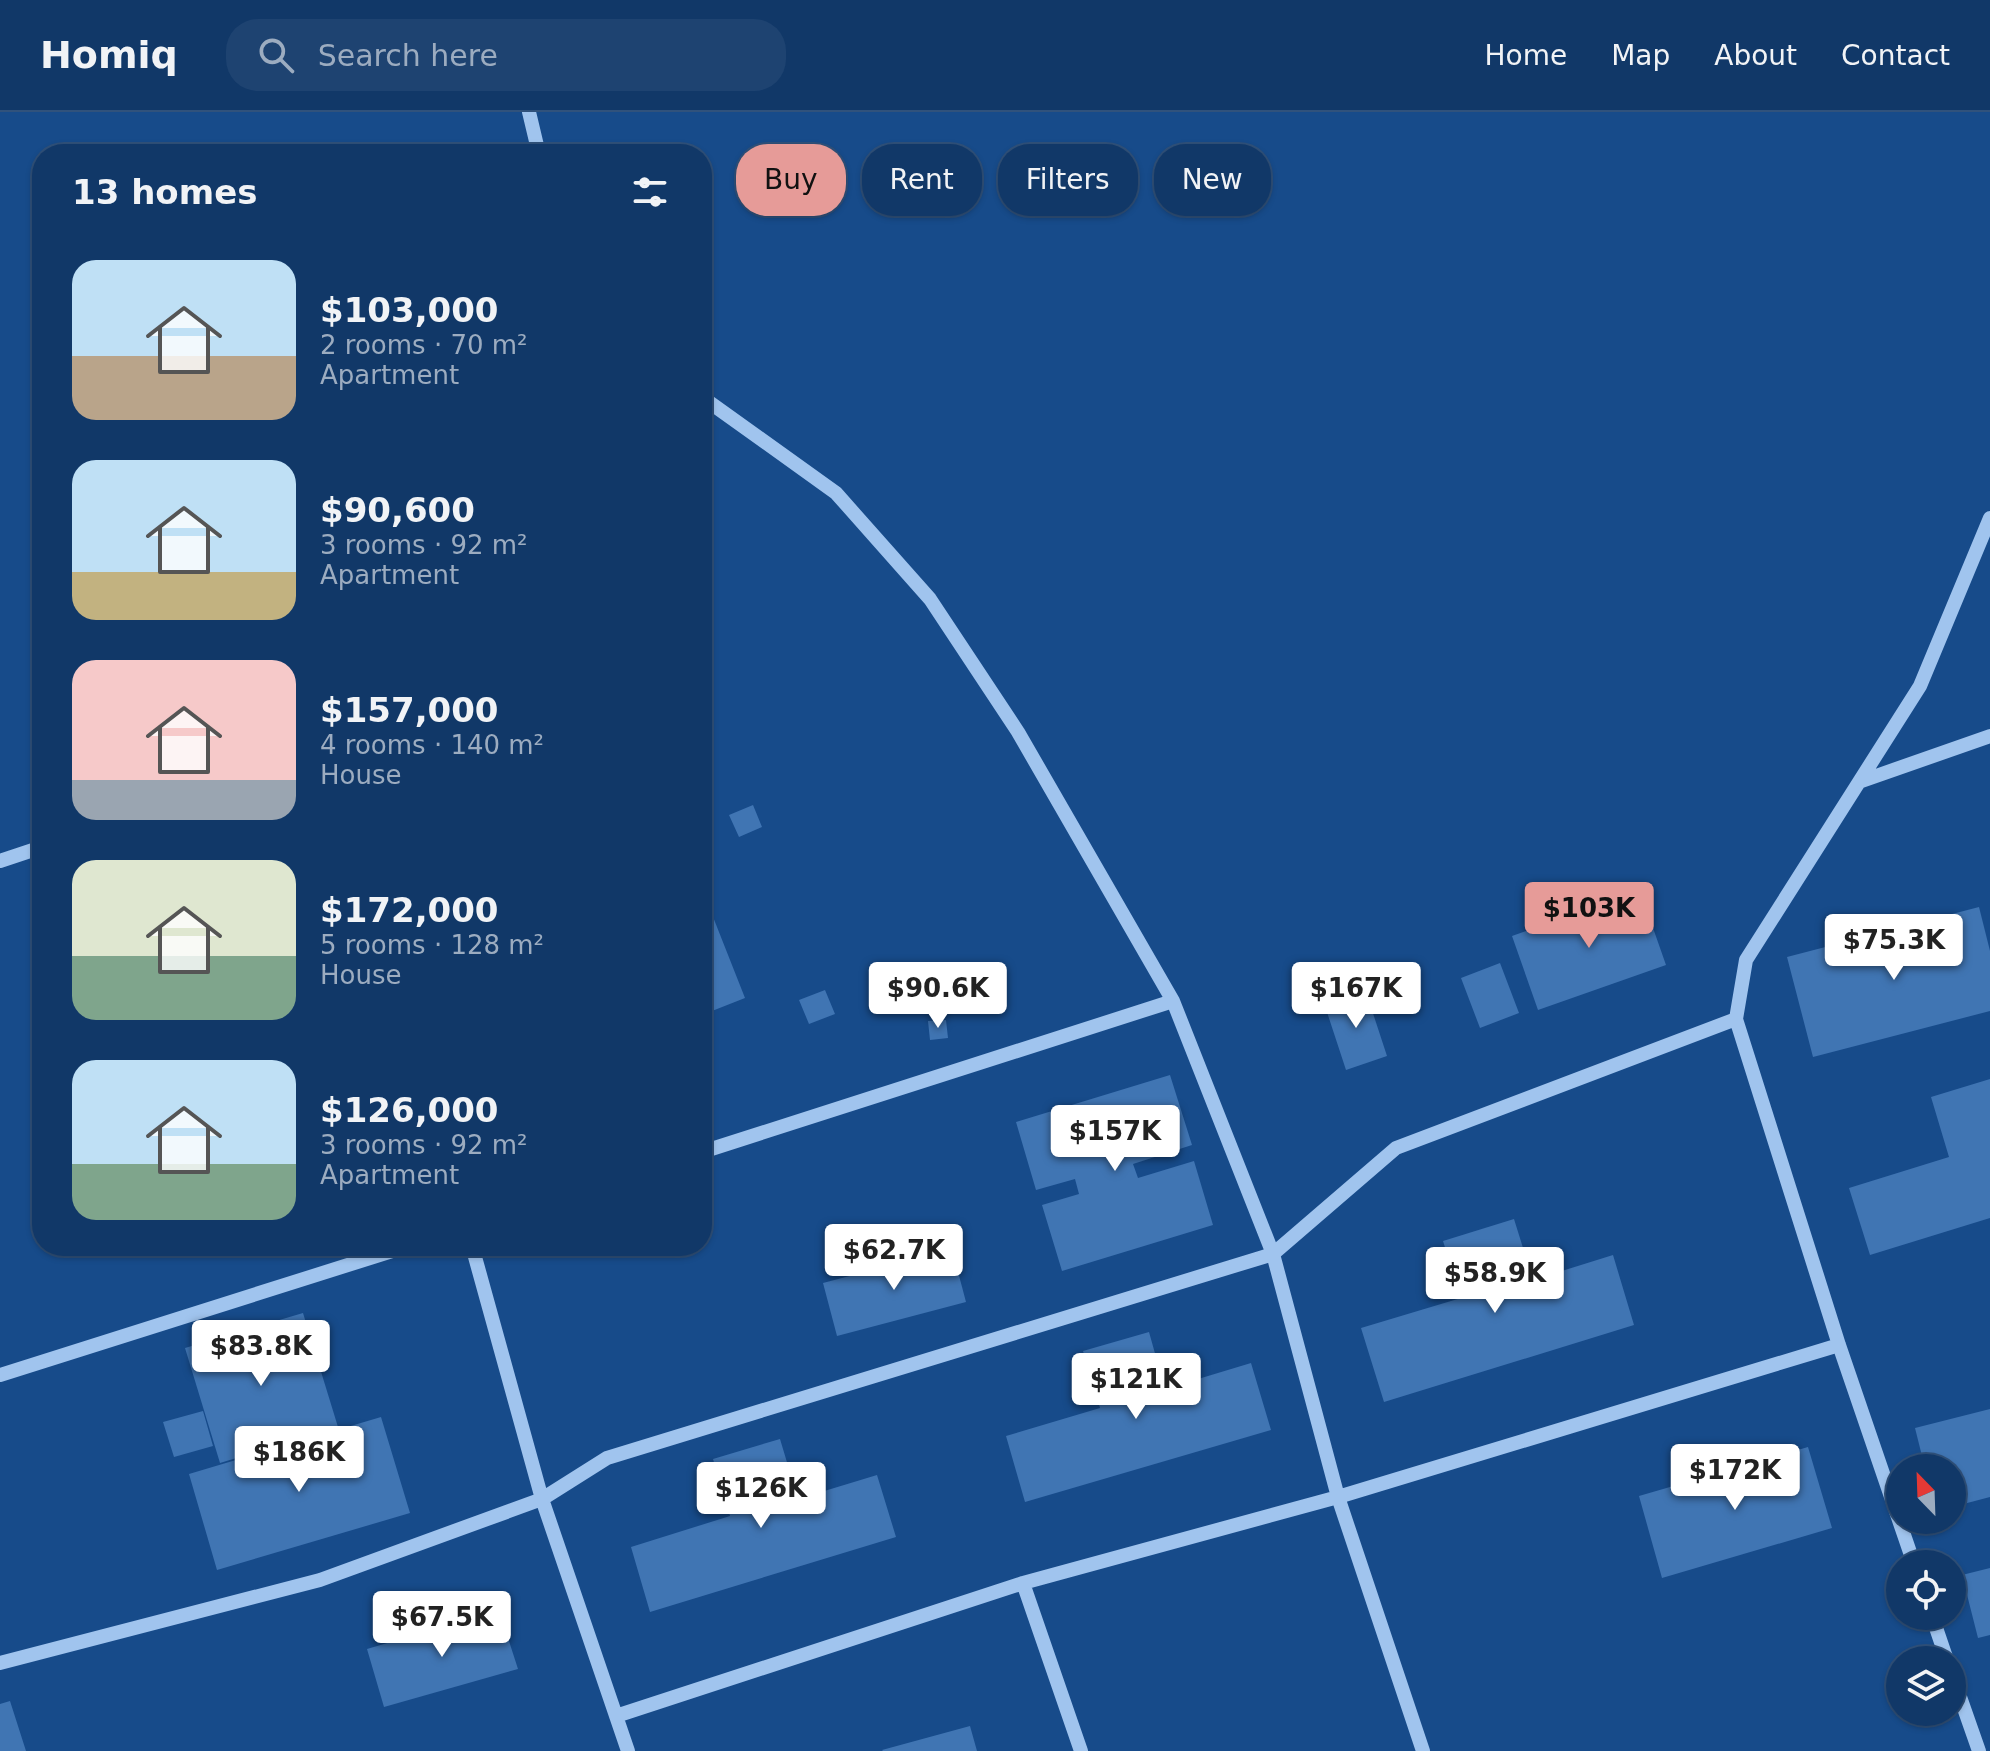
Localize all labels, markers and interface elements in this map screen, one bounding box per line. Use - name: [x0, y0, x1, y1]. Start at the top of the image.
- search box: [226, 19, 786, 91]
- text: Homiq: [40, 33, 178, 77]
- icon: search: [254, 33, 298, 77]
- text: Search here: [318, 38, 498, 73]
- text: Home: [1484, 39, 1567, 72]
- text: Map: [1611, 39, 1670, 72]
- text: About: [1714, 39, 1797, 72]
- text: Contact: [1841, 39, 1950, 72]
- chip: Buy: [736, 144, 846, 216]
- chip: Rent: [862, 144, 982, 216]
- chip: Filters: [998, 144, 1138, 216]
- chip: New: [1154, 144, 1271, 216]
- icon: filters: [628, 170, 672, 214]
- text: 13 homes: [72, 172, 257, 212]
- text: $103,000: [320, 290, 499, 330]
- icon: home: [136, 292, 232, 388]
- text: 2 rooms · 70 m²: [320, 330, 528, 360]
- text: Apartment: [320, 360, 459, 390]
- text: $90,600: [320, 490, 475, 530]
- icon: home: [136, 492, 232, 588]
- text: 3 rooms · 92 m²: [320, 530, 528, 560]
- text: Apartment: [320, 560, 459, 590]
- text: $157,000: [320, 690, 499, 730]
- icon: home: [136, 692, 232, 788]
- text: 4 rooms · 140 m²: [320, 730, 544, 760]
- text: House: [320, 760, 401, 790]
- pin: $103K: [1533, 882, 1645, 950]
- text: $172,000: [320, 890, 499, 930]
- icon: home: [136, 892, 232, 988]
- text: $103K: [1543, 893, 1635, 923]
- pin: $75.3K: [1829, 914, 1959, 982]
- text: $75.3K: [1843, 925, 1945, 955]
- text: 5 rooms · 128 m²: [320, 930, 544, 960]
- text: House: [320, 960, 401, 990]
- pin: $90.6K: [873, 962, 1003, 1030]
- pin: $167K: [1300, 962, 1412, 1030]
- text: $90.6K: [887, 973, 989, 1003]
- text: $167K: [1310, 973, 1402, 1003]
- text: $126,000: [320, 1090, 499, 1130]
- icon: home: [136, 1092, 232, 1188]
- pin: $157K: [1059, 1105, 1171, 1173]
- text: $157K: [1069, 1116, 1161, 1146]
- text: 3 rooms · 92 m²: [320, 1130, 528, 1160]
- text: Apartment: [320, 1160, 459, 1190]
- pin: $62.7K: [829, 1224, 959, 1292]
- text: $62.7K: [843, 1235, 945, 1265]
- pin: $58.9K: [1430, 1247, 1560, 1315]
- text: $58.9K: [1444, 1258, 1546, 1288]
- pin: $83.8K: [196, 1320, 326, 1388]
- text: $83.8K: [210, 1331, 312, 1361]
- pin: $121K: [1080, 1353, 1192, 1421]
- text: $121K: [1090, 1364, 1182, 1394]
- pin: $186K: [243, 1426, 355, 1494]
- text: $186K: [253, 1437, 345, 1467]
- pin: $172K: [1679, 1444, 1791, 1512]
- north arrow: [1886, 1454, 1966, 1534]
- map controls: [1886, 1454, 1966, 1726]
- text: $172K: [1689, 1455, 1781, 1485]
- pin: $126K: [705, 1462, 817, 1530]
- text: $126K: [715, 1473, 807, 1503]
- button: locate: [1886, 1550, 1966, 1630]
- pin: $67.5K: [377, 1591, 507, 1659]
- text: $67.5K: [391, 1602, 493, 1632]
- button: layers: [1886, 1646, 1966, 1726]

